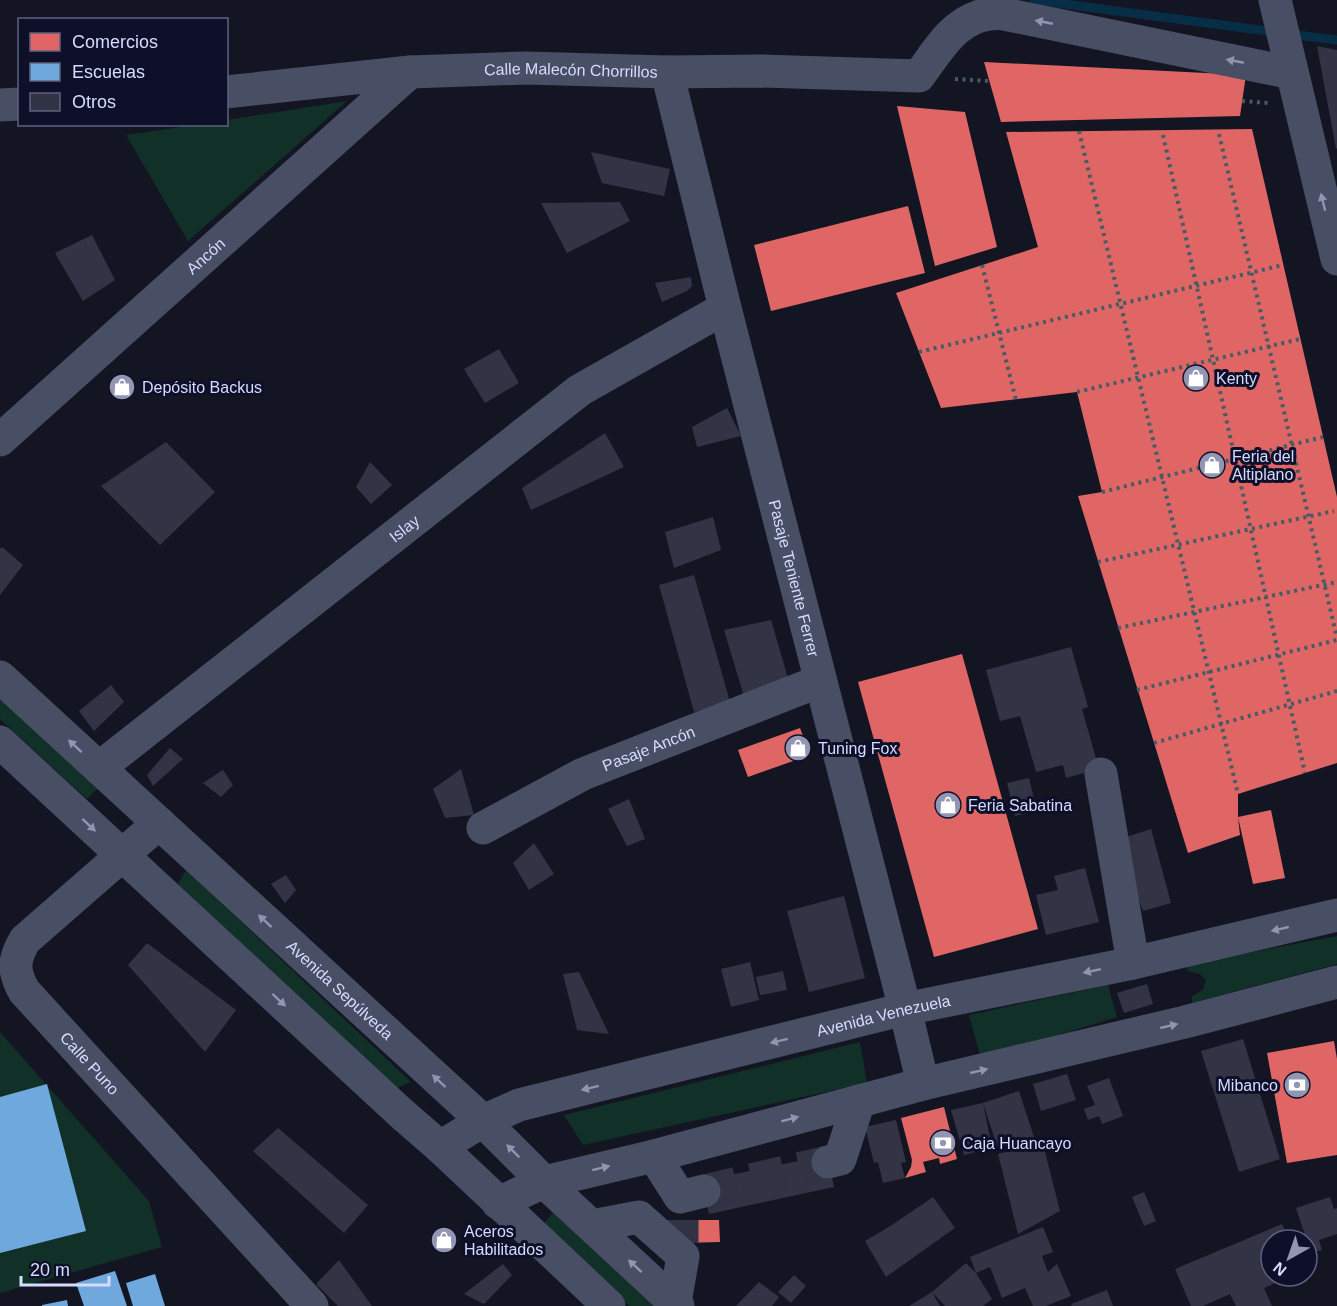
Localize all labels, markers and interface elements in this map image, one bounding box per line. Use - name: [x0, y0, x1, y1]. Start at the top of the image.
- one-way arrow: [1034, 17, 1053, 26]
- legend: [18, 18, 228, 126]
- text: Comercios: [72, 32, 158, 52]
- one-way arrow: [1225, 56, 1244, 65]
- street label: Calle Malecón Chorrillos: [484, 60, 658, 81]
- text: Escuelas: [72, 62, 145, 82]
- text: Otros: [72, 92, 116, 112]
- one-way arrow: [1318, 193, 1328, 211]
- street label: Ancón: [183, 235, 228, 278]
- shop icon: Kenty: [1181, 363, 1211, 393]
- place label: Kenty: [1216, 370, 1257, 387]
- shop icon: Depósito Backus: [107, 372, 137, 402]
- place label: Depósito Backus: [142, 379, 262, 396]
- place label: Feria del Altiplano: [1232, 448, 1294, 483]
- shop icon: Feria del Altiplano: [1197, 450, 1227, 480]
- street label: Pasaje Teniente Ferrer: [766, 498, 822, 659]
- street label: Islay: [386, 512, 423, 546]
- street label: Pasaje Ancón: [600, 723, 697, 775]
- shop icon: Tuning Fox: [783, 733, 813, 763]
- one-way arrow: [68, 739, 83, 753]
- place label: Tuning Fox: [818, 740, 897, 757]
- shop icon: Feria Sabatina: [933, 790, 963, 820]
- place label: Feria Sabatina: [968, 797, 1072, 814]
- one-way arrow: [82, 818, 97, 832]
- one-way arrow: [258, 915, 273, 928]
- one-way arrow: [1271, 924, 1289, 934]
- street label: Avenida Sepúlveda: [283, 937, 396, 1043]
- one-way arrow: [1082, 967, 1101, 976]
- street label: Avenida Venezuela: [815, 992, 952, 1040]
- one-way arrow: [271, 993, 286, 1007]
- one-way arrow: [1159, 1021, 1178, 1031]
- street label: Calle Puno: [57, 1029, 122, 1098]
- one-way arrow: [770, 1036, 788, 1046]
- one-way arrow: [970, 1066, 989, 1075]
- bank icon: Mibanco: [1282, 1070, 1312, 1100]
- one-way arrow: [433, 1075, 447, 1089]
- place label: Mibanco: [1218, 1077, 1278, 1094]
- one-way arrow: [580, 1083, 599, 1093]
- one-way arrow: [781, 1114, 799, 1124]
- bank icon: Caja Huancayo: [928, 1128, 958, 1158]
- place label: Caja Huancayo: [962, 1135, 1072, 1152]
- one-way arrow: [507, 1145, 521, 1159]
- one-way arrow: [592, 1163, 610, 1173]
- place label: Aceros Habilitados: [464, 1223, 543, 1258]
- shop icon: Aceros Habilitados: [429, 1225, 459, 1255]
- north arrow: [1259, 1228, 1319, 1288]
- scale bar: [21, 1249, 110, 1287]
- one-way arrow: [628, 1259, 643, 1273]
- text: N: [1270, 1259, 1290, 1279]
- text: 20 m: [30, 1260, 70, 1280]

